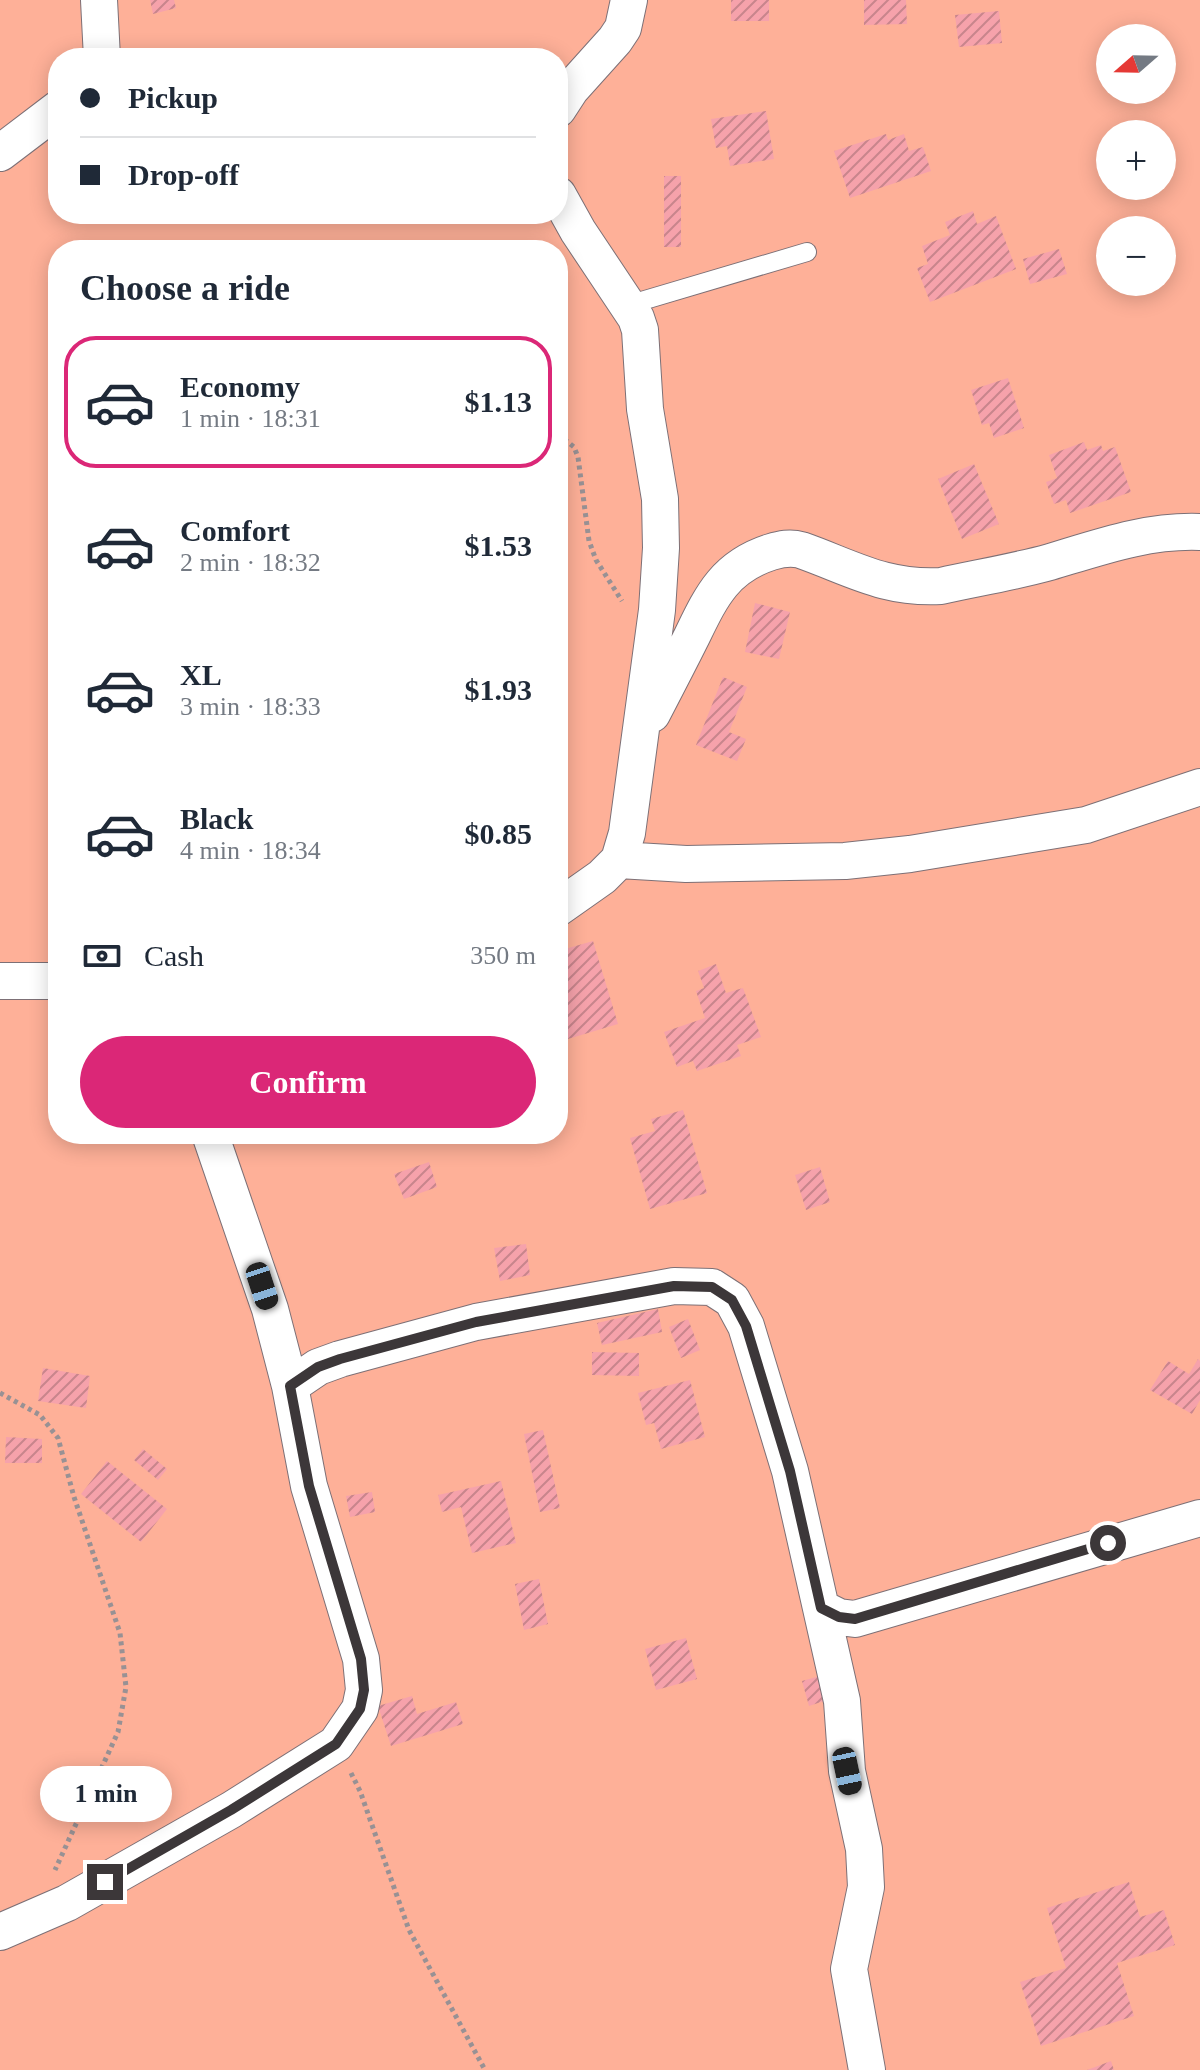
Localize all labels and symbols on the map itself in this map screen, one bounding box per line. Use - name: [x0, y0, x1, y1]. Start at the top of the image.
- north arrow: [1096, 24, 1176, 104]
- car: [243, 1259, 281, 1313]
- route start: [1090, 1525, 1126, 1561]
- car: [830, 1745, 864, 1797]
- callout: 1 min: [39, 1766, 171, 1822]
- route end: [87, 1864, 123, 1900]

